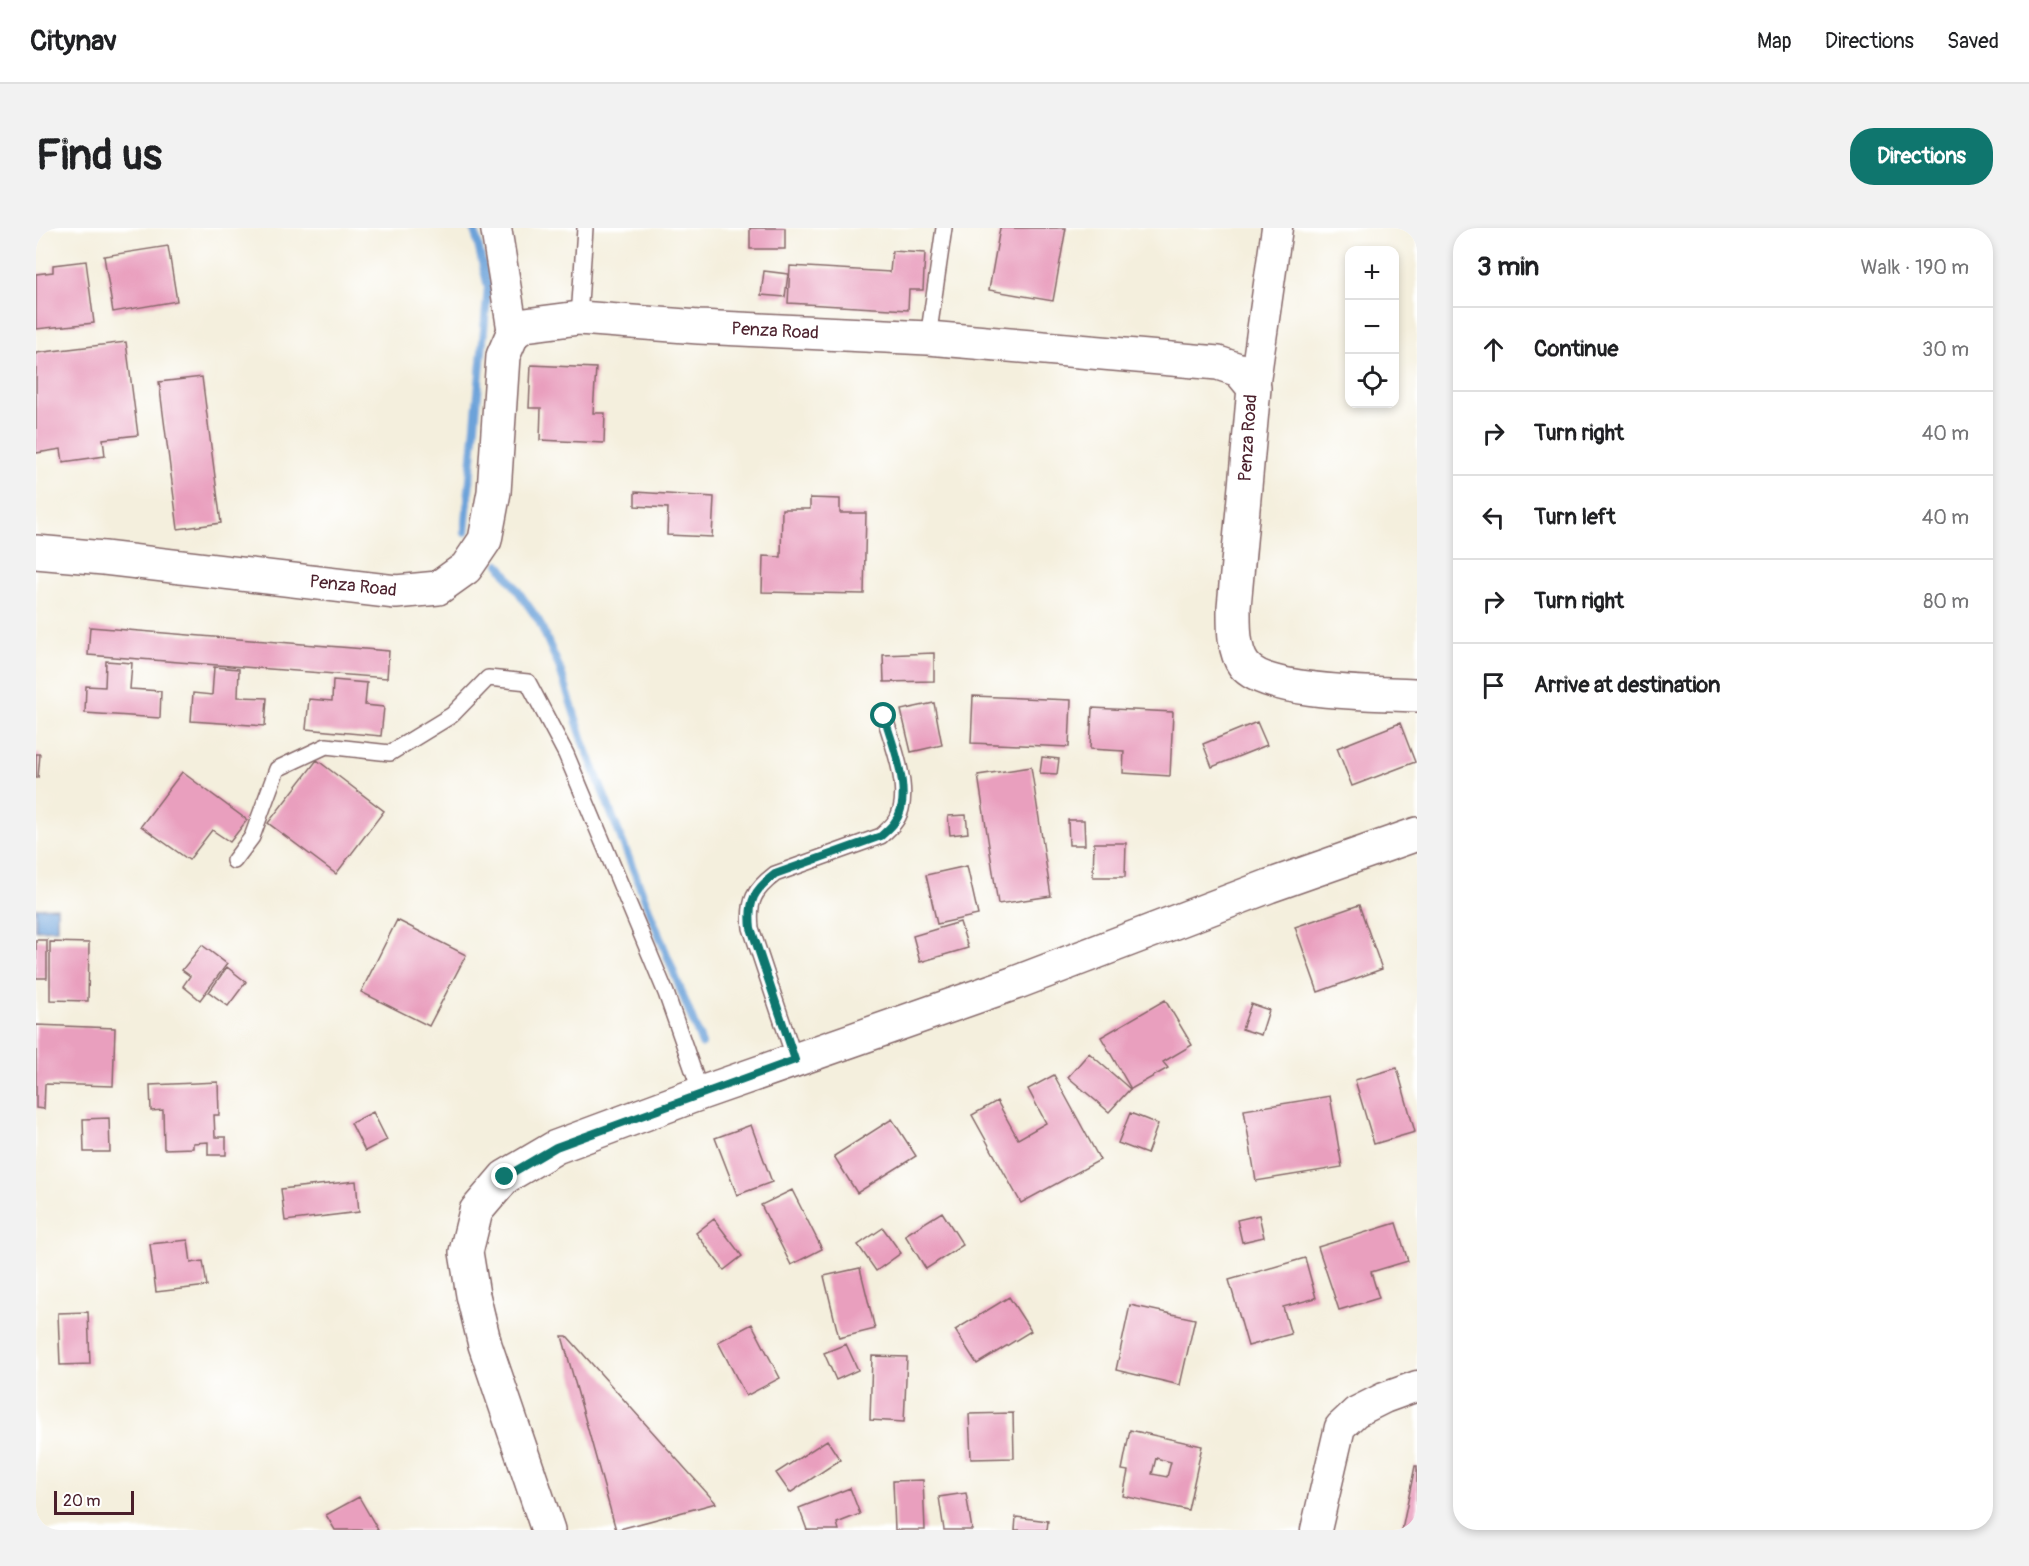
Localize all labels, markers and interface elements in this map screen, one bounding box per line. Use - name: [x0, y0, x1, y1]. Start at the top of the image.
- text: Citynav: [30, 24, 117, 59]
- text: Map: [1757, 28, 1792, 55]
- text: Directions: [1825, 28, 1914, 55]
- text: Saved: [1947, 28, 1999, 55]
- button: Directions: [1850, 128, 1993, 185]
- text: Find us: [36, 130, 162, 182]
- map controls: [1345, 246, 1399, 408]
- button: +: [1345, 246, 1399, 300]
- text: 3 min: [1477, 251, 1539, 283]
- text: Walk · 190 m: [1861, 255, 1969, 280]
- button: −: [1345, 300, 1399, 354]
- street label: Penza Road: [731, 317, 819, 345]
- icon: ahead: [1477, 333, 1510, 366]
- text: Continue: [1534, 335, 1618, 363]
- text: 30 m: [1922, 337, 1969, 362]
- button: locate: [1345, 354, 1399, 408]
- street label: Penza Road: [1233, 394, 1263, 482]
- icon: right: [1477, 417, 1510, 450]
- text: Turn right: [1534, 419, 1624, 447]
- text: 40 m: [1922, 421, 1969, 446]
- icon: left: [1477, 501, 1510, 534]
- text: Turn left: [1534, 503, 1616, 531]
- text: 40 m: [1922, 505, 1969, 530]
- street label: Penza Road: [308, 570, 398, 602]
- icon: right: [1477, 585, 1510, 618]
- text: Turn right: [1534, 587, 1624, 615]
- text: 80 m: [1923, 589, 1969, 614]
- icon: arrive: [1477, 669, 1510, 702]
- text: Arrive at destination: [1534, 671, 1720, 699]
- route start: [870, 702, 896, 728]
- route end: [491, 1163, 517, 1189]
- scale bar: [54, 1488, 134, 1516]
- text: 20 m: [63, 1491, 101, 1511]

